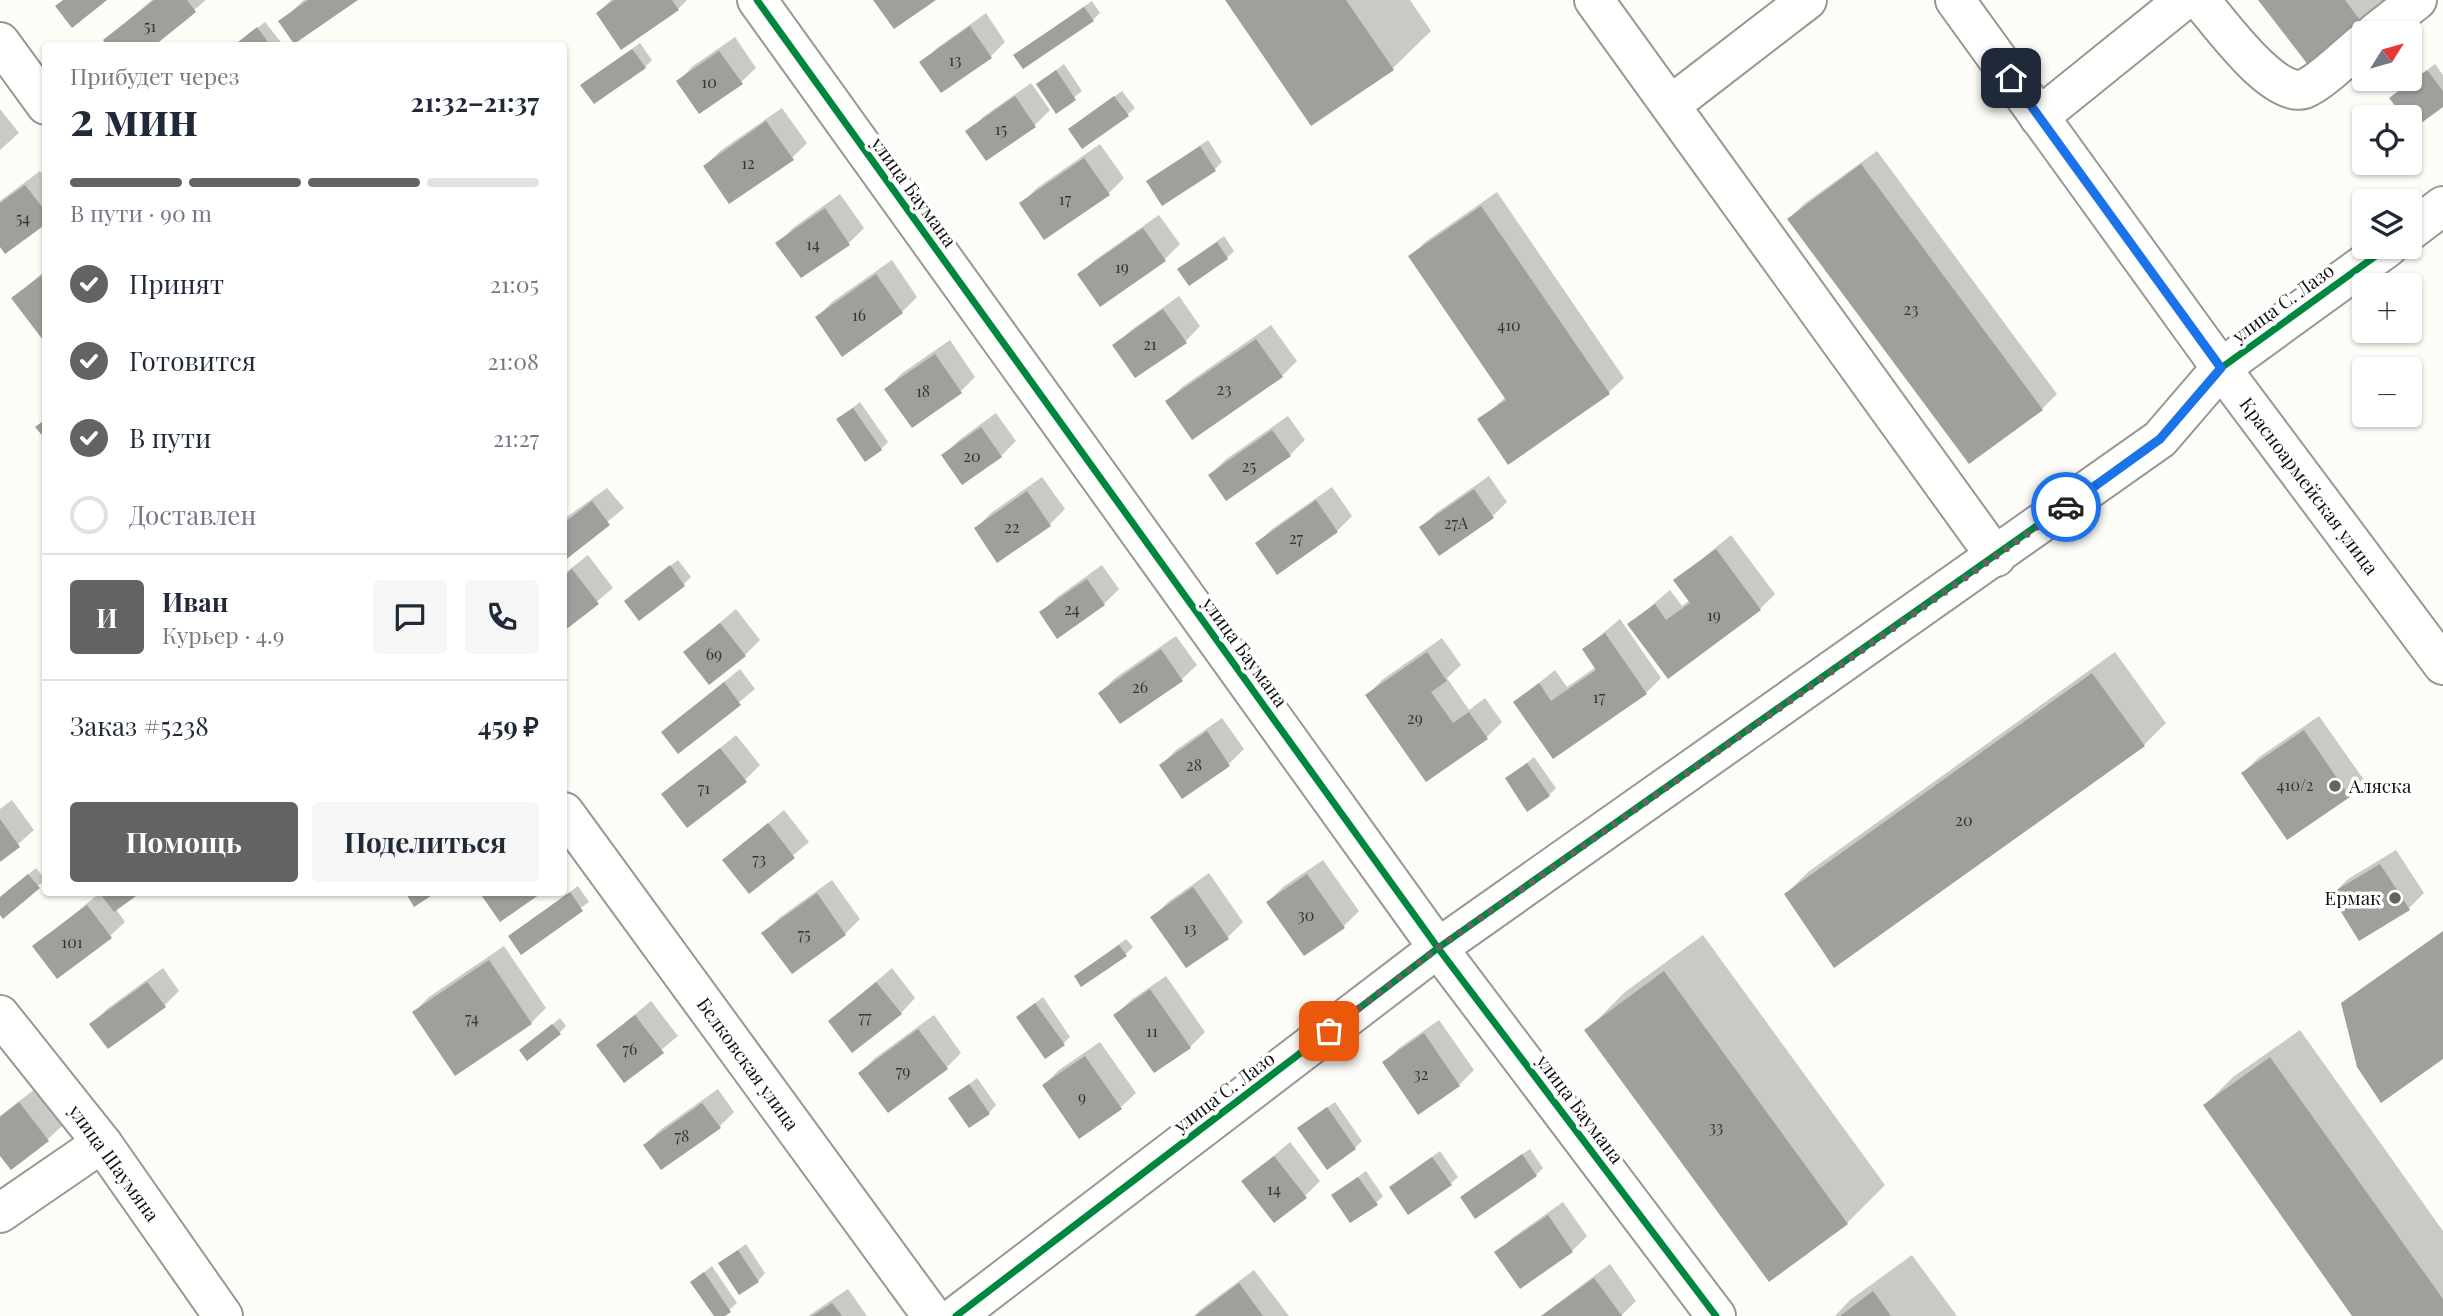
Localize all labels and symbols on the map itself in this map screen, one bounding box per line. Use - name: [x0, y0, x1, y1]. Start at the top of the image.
- house number: 51: [144, 15, 156, 36]
- north arrow: [2352, 21, 2422, 91]
- pin: [1981, 48, 2041, 108]
- house number: 13: [949, 49, 961, 70]
- house number: 10: [701, 71, 717, 92]
- house number: 15: [995, 118, 1007, 139]
- street label: улица Баумана: [865, 130, 964, 252]
- house number: 12: [741, 152, 755, 173]
- house number: 17: [1059, 188, 1072, 209]
- house number: 54: [16, 207, 30, 228]
- house number: 14: [806, 233, 820, 254]
- house number: 19: [1115, 256, 1129, 277]
- street label: улица С. Лазо: [2225, 256, 2339, 349]
- house number: 23: [1904, 298, 1918, 319]
- house number: 16: [852, 304, 866, 325]
- house number: 410: [1497, 314, 1521, 335]
- house number: 21: [1143, 333, 1157, 354]
- house number: 23: [1217, 378, 1231, 399]
- house number: 18: [916, 380, 930, 401]
- street label: Красноармейская улица: [2234, 391, 2385, 580]
- house number: 20: [963, 445, 981, 466]
- house number: 25: [1242, 455, 1256, 476]
- courier: [2031, 472, 2101, 542]
- house number: 27А: [1444, 512, 1469, 533]
- house number: 22: [1004, 516, 1020, 537]
- house number: 27: [1289, 527, 1304, 548]
- street label: улица Баумана: [1196, 590, 1295, 712]
- house number: 24: [1064, 598, 1080, 619]
- house number: 19: [1707, 604, 1721, 625]
- house number: 69: [706, 643, 722, 664]
- house number: 26: [1132, 676, 1148, 697]
- house number: 17: [1593, 686, 1606, 707]
- house number: 29: [1407, 707, 1423, 728]
- house number: 28: [1186, 754, 1202, 775]
- place label: Аляска: [2348, 772, 2412, 798]
- house number: 410/2: [2277, 774, 2313, 795]
- house number: 71: [698, 777, 710, 798]
- marker: Аляска: [2327, 778, 2343, 794]
- house number: 20: [1955, 809, 1973, 830]
- house number: 73: [752, 848, 766, 869]
- place label: Ермак: [2325, 884, 2381, 910]
- marker: Ермак: [2387, 890, 2403, 906]
- house number: 30: [1298, 904, 1314, 925]
- house number: 13: [1184, 917, 1196, 938]
- house number: 75: [797, 923, 811, 944]
- house number: 101: [61, 931, 83, 952]
- street label: Белковская улица: [692, 992, 806, 1136]
- pin: [1299, 1001, 1359, 1061]
- house number: 77: [859, 1006, 872, 1027]
- house number: 74: [465, 1007, 479, 1028]
- house number: 11: [1146, 1020, 1158, 1041]
- house number: 76: [623, 1038, 637, 1059]
- street label: улица С. Лазо: [1167, 1045, 1279, 1138]
- street label: улица Баумана: [1531, 1048, 1631, 1169]
- house number: 79: [896, 1060, 910, 1081]
- house number: 32: [1414, 1063, 1428, 1084]
- house number: 9: [1078, 1086, 1086, 1107]
- street label: улица Шаумяна: [63, 1098, 166, 1227]
- house number: 33: [1709, 1116, 1723, 1137]
- house number: 78: [675, 1125, 689, 1146]
- house number: 14: [1267, 1178, 1281, 1199]

